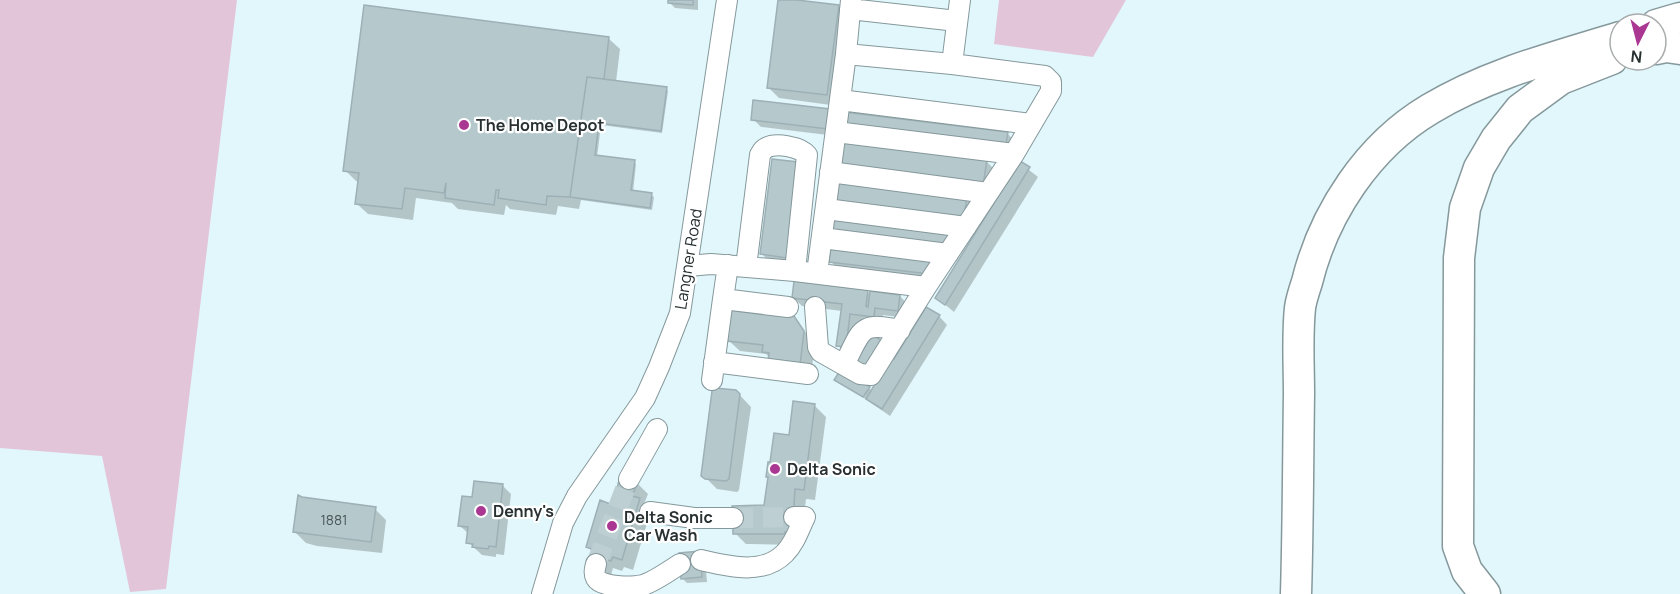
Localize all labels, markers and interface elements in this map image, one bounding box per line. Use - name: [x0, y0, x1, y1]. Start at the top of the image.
- north arrow: [1608, 12, 1668, 72]
- text: N: [1630, 45, 1643, 68]
- place label: The Home Depot: [476, 114, 604, 136]
- marker: The Home Depot: [457, 118, 471, 132]
- street label: Langner Road: [669, 207, 707, 311]
- place label: Delta Sonic: [787, 458, 876, 480]
- marker: Delta Sonic: [768, 462, 782, 476]
- place label: Denny's: [493, 500, 554, 522]
- marker: Denny's: [474, 504, 488, 518]
- place label: Delta Sonic Car Wash: [624, 506, 713, 546]
- house number: 1881: [320, 510, 348, 529]
- marker: Delta Sonic Car Wash: [605, 519, 619, 533]

